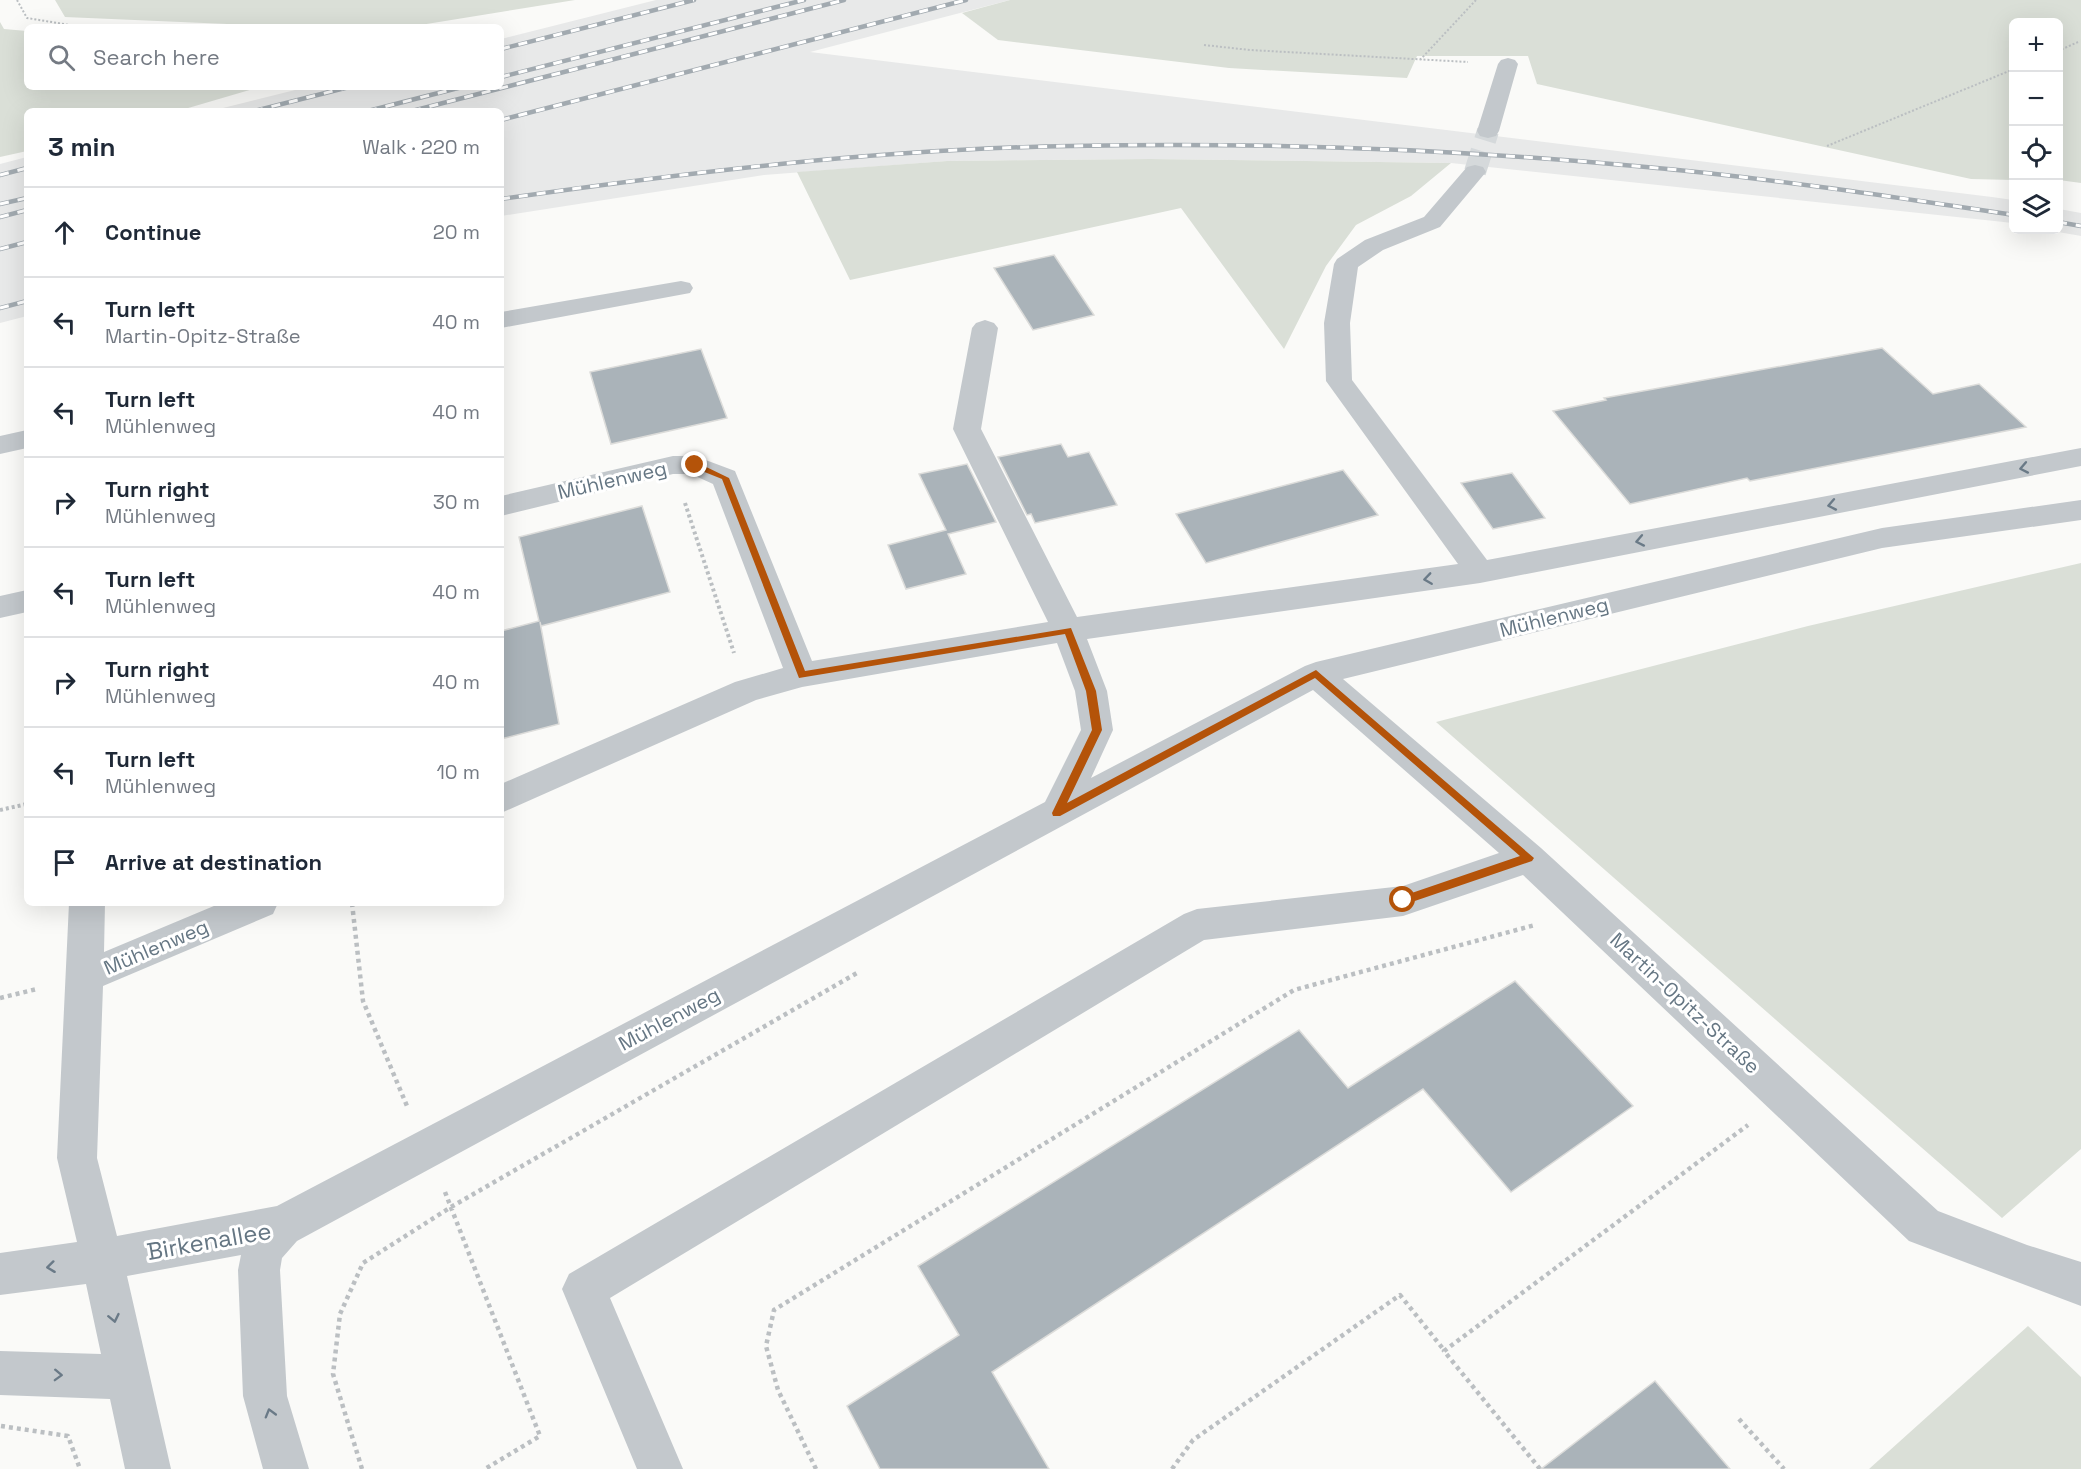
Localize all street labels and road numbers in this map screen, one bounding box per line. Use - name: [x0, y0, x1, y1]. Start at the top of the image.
- street label: Mühlenweg: [555, 455, 669, 505]
- street label: Mühlenweg: [1497, 591, 1611, 643]
- street label: Mühlenweg: [100, 913, 212, 981]
- street label: Martin-Opitz-Straße: [1605, 927, 1765, 1079]
- street label: Mühlenweg: [614, 981, 724, 1057]
- street label: Birkenallee: [144, 1215, 274, 1267]

